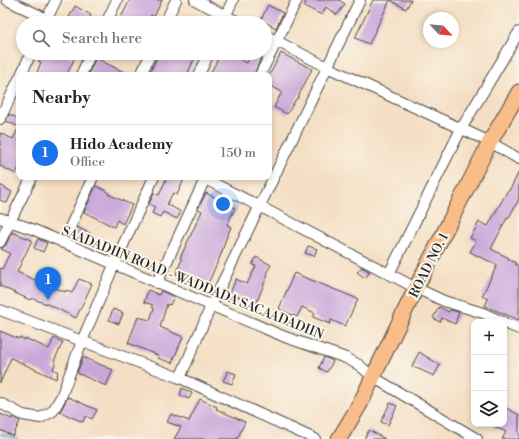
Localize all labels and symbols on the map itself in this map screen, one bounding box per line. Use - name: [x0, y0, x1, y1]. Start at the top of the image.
- north arrow: [423, 12, 459, 48]
- your location: [213, 194, 233, 214]
- street label: SAADADIIN ROAD - WADDADA SACAADADIIN: [59, 223, 326, 343]
- street label: ROAD NO. 1: [406, 230, 452, 301]
- pin: 1: [35, 267, 61, 300]

